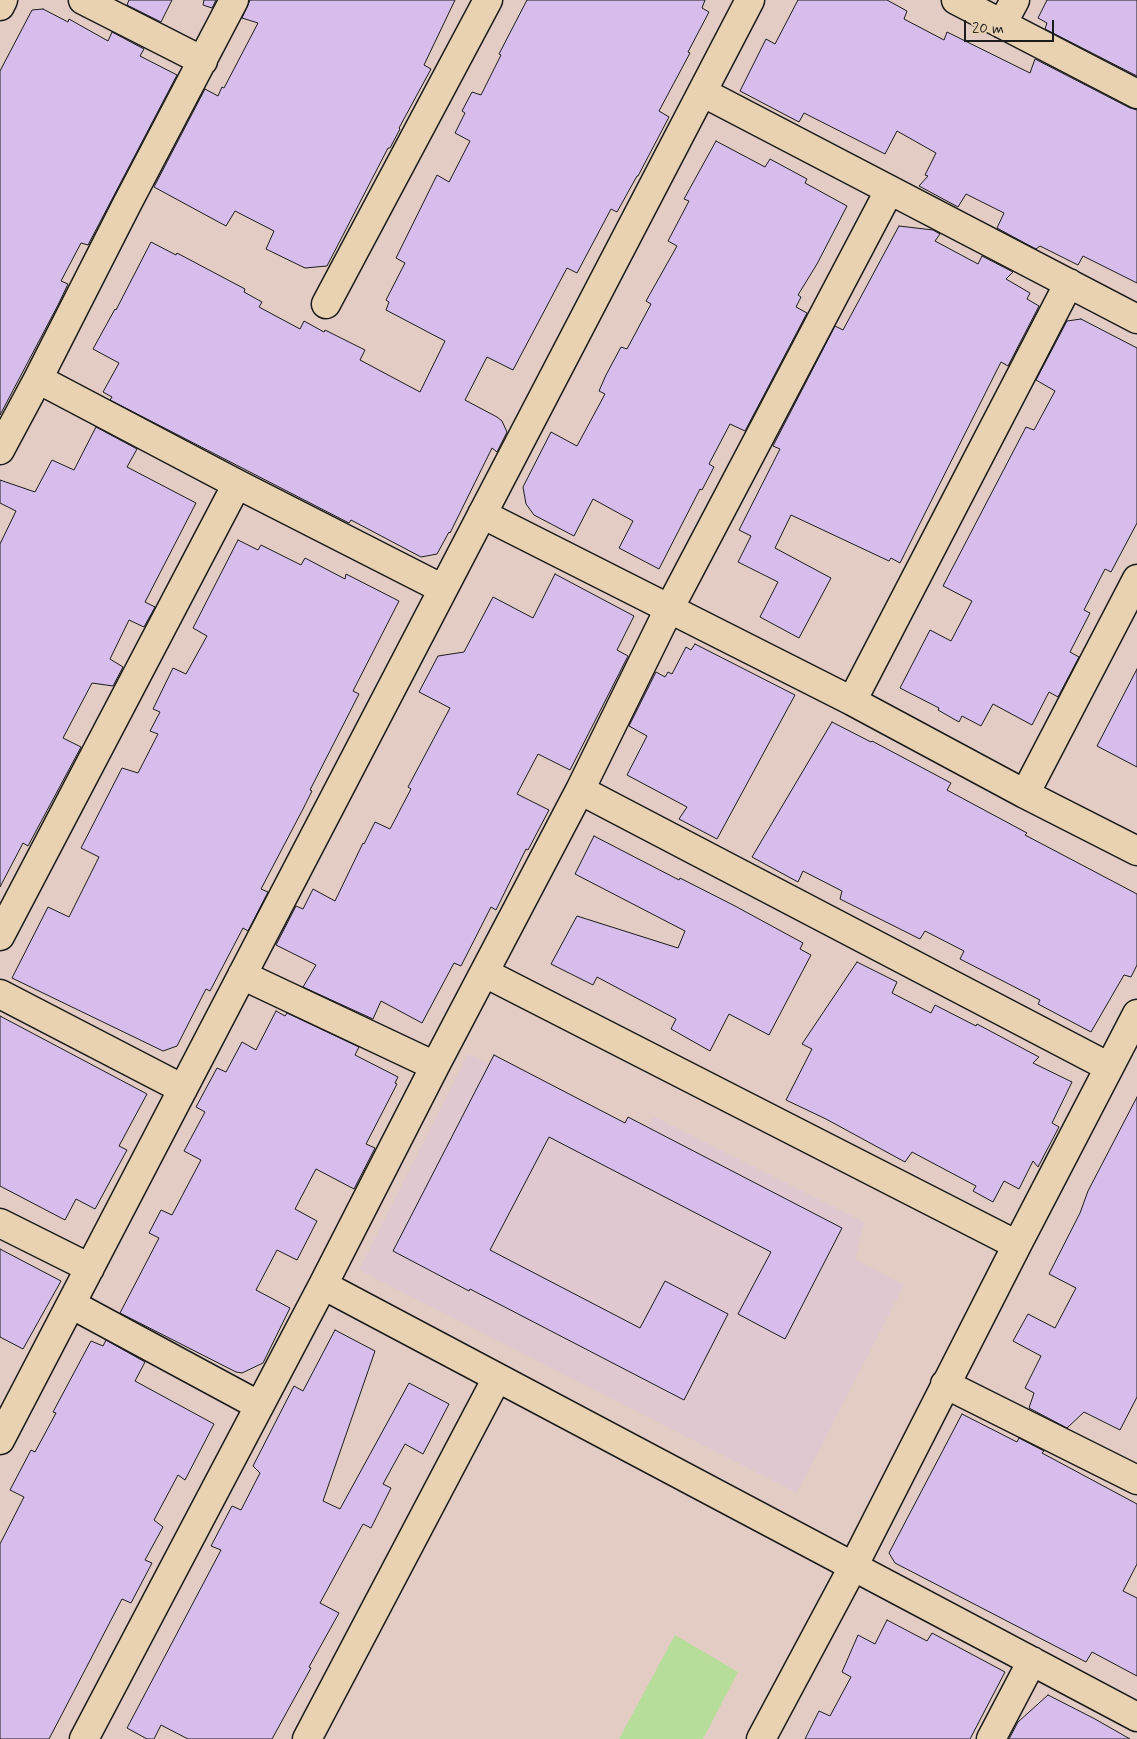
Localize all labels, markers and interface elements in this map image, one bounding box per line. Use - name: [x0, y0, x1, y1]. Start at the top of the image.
- scale bar: [967, 10, 1057, 42]
- text: 20 m: [972, 19, 1004, 39]

